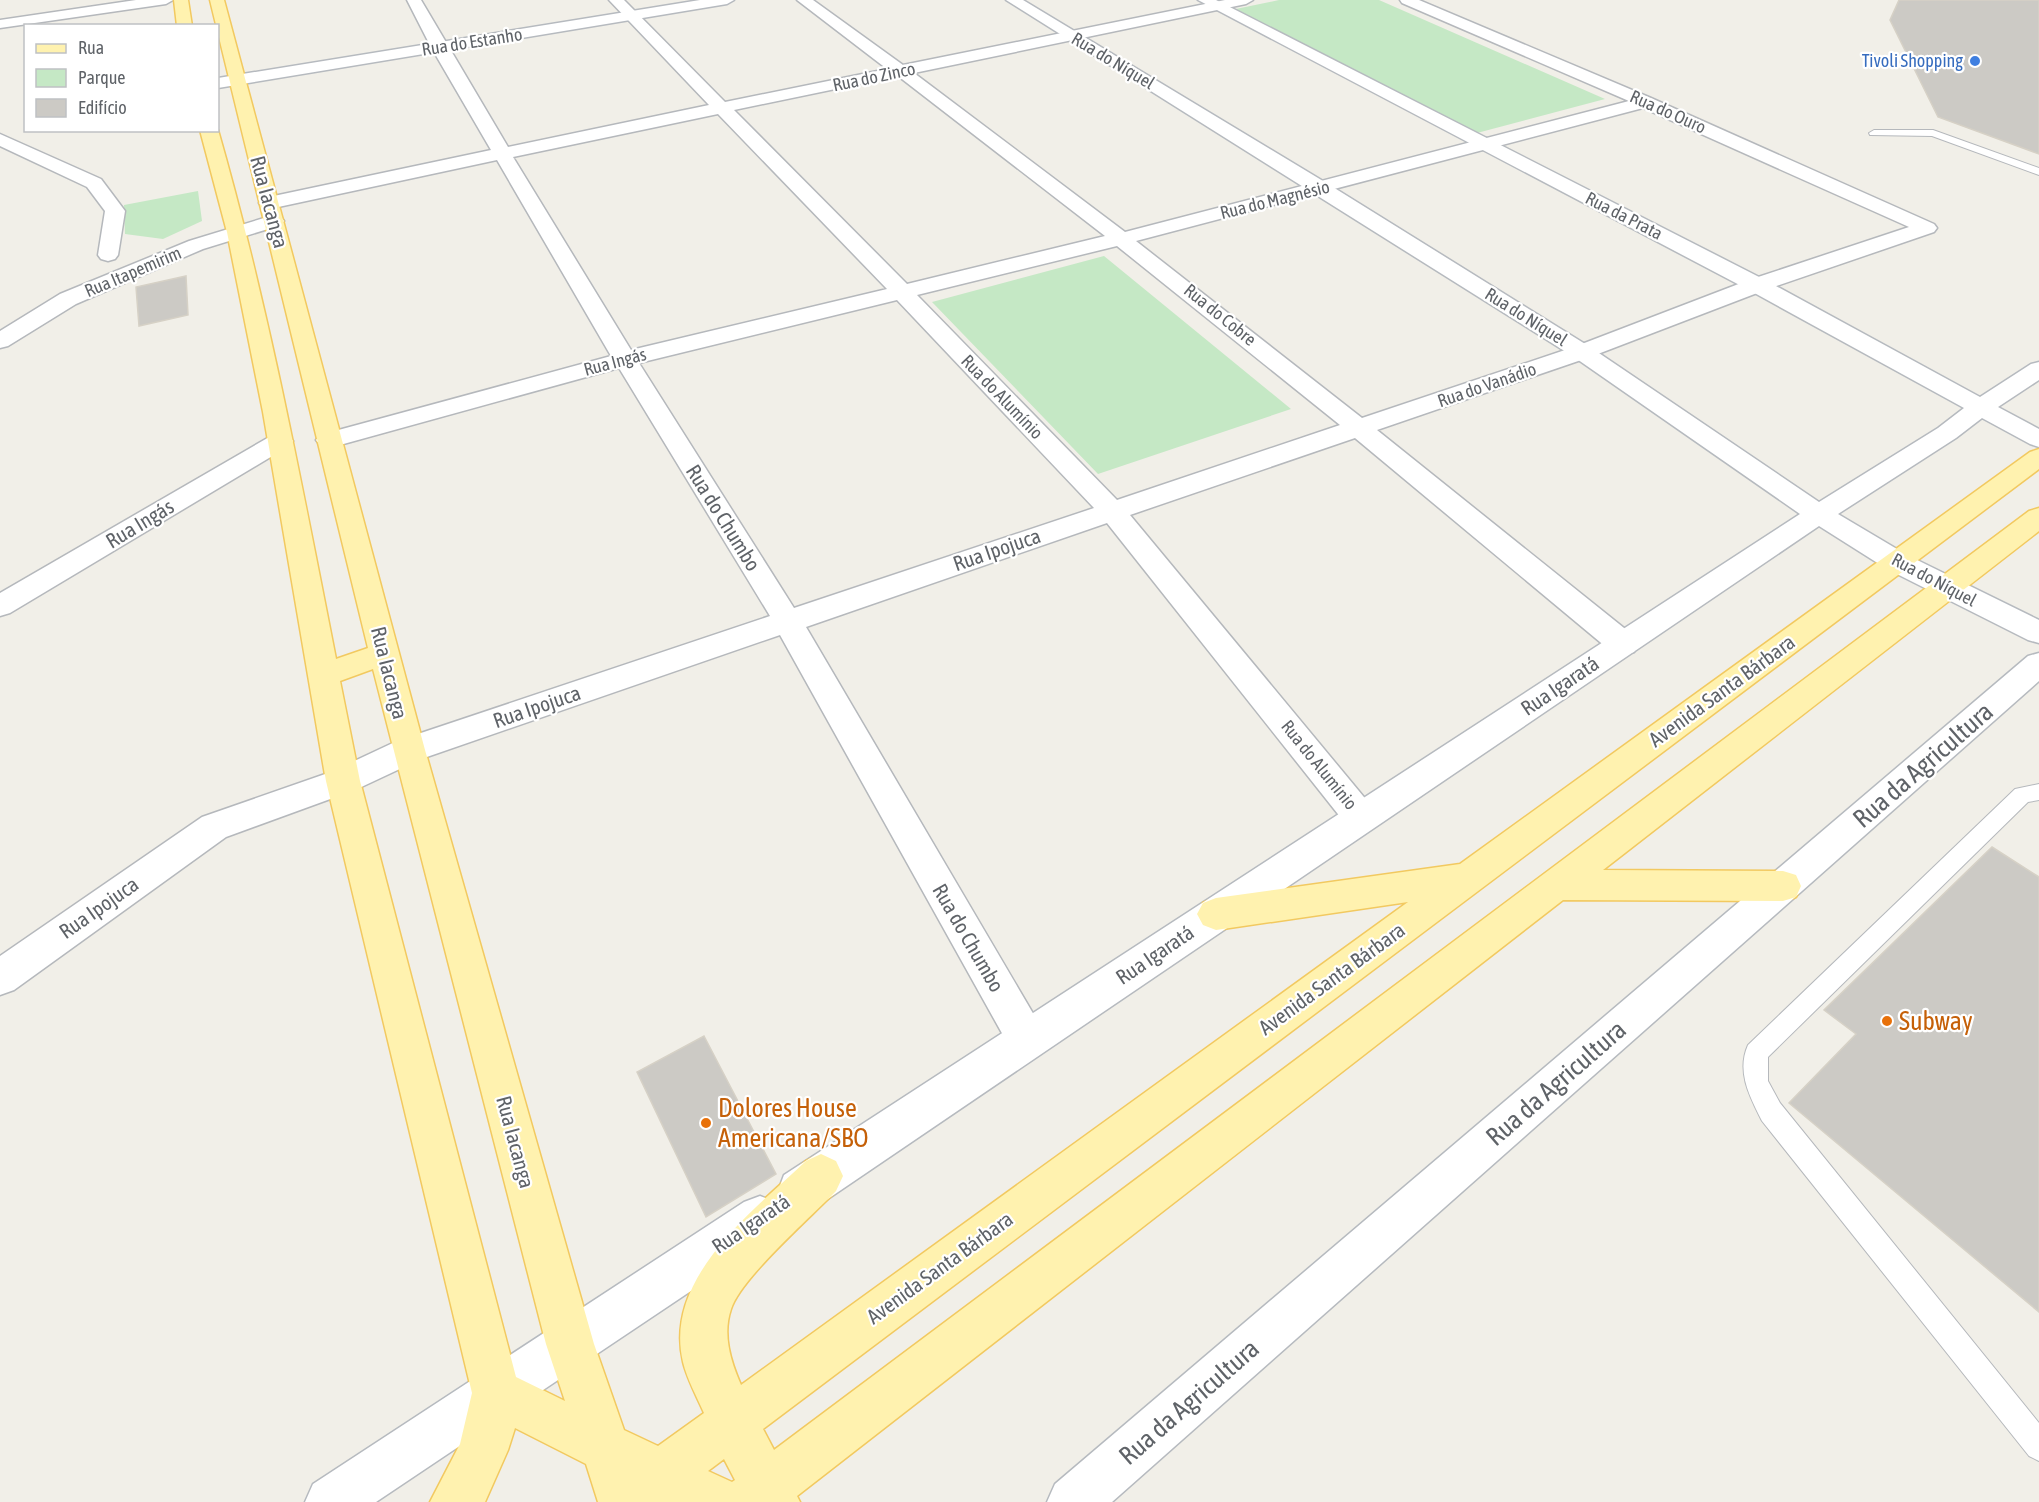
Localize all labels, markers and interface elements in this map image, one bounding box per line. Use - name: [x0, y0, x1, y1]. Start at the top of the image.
- street label: Rua do Estanho: [420, 23, 524, 60]
- legend: [24, 24, 219, 132]
- street label: Rua do Níquel: [1068, 28, 1159, 94]
- text: Rua: [78, 37, 104, 58]
- place label: Tivoli Shopping: [1862, 50, 1963, 71]
- marker: Tivoli Shopping: [1968, 54, 1982, 68]
- street label: Rua do Zinco: [831, 57, 917, 96]
- text: Parque: [78, 67, 126, 88]
- street label: Rua do Ouro: [1627, 85, 1709, 138]
- text: Edifício: [78, 97, 127, 118]
- street label: Rua Iacanga: [246, 153, 294, 250]
- street label: Rua do Magnésio: [1218, 176, 1332, 223]
- street label: Rua da Prata: [1582, 187, 1666, 244]
- street label: Rua Itapemirim: [81, 242, 184, 301]
- street label: Rua do Cobre: [1180, 279, 1261, 350]
- street label: Rua do Níquel: [1481, 283, 1571, 350]
- street label: Rua Ingás: [581, 343, 648, 380]
- street label: Rua do Alumínio: [957, 350, 1048, 443]
- street label: Rua do Vanádio: [1435, 358, 1539, 411]
- street label: Rua do Chumbo: [682, 460, 766, 575]
- street label: Rua Ingás: [101, 494, 178, 553]
- street label: Rua Ipojuca: [950, 523, 1044, 575]
- street label: Rua do Níquel: [1888, 548, 1980, 611]
- street label: Rua Iacanga: [367, 624, 413, 722]
- street label: Avenida Santa Bárbara: [1644, 629, 1799, 751]
- street label: Rua Igaratá: [1516, 651, 1603, 720]
- street label: Rua Ipojuca: [490, 680, 584, 732]
- street label: Rua da Agricultura: [1847, 696, 1999, 834]
- street label: Rua do Alumínio: [1277, 716, 1362, 814]
- street label: Rua Ipojuca: [54, 871, 143, 943]
- street label: Rua do Chumbo: [928, 879, 1009, 996]
- street label: Avenida Santa Bárbara: [1254, 917, 1409, 1039]
- street label: Rua Igaratá: [1111, 920, 1198, 989]
- place label: Subway: [1899, 1006, 1973, 1036]
- street label: Rua da Agricultura: [1480, 1014, 1632, 1152]
- marker: Subway: [1880, 1014, 1894, 1028]
- street label: Rua Iacanga: [492, 1093, 540, 1190]
- place label: Dolores House Americana/SBO: [718, 1093, 869, 1153]
- marker: Dolores House Americana/SBO: [699, 1116, 713, 1130]
- street label: Rua Igaratá: [707, 1189, 794, 1258]
- street label: Avenida Santa Bárbara: [862, 1206, 1017, 1328]
- street label: Rua da Agricultura: [1113, 1333, 1265, 1471]

